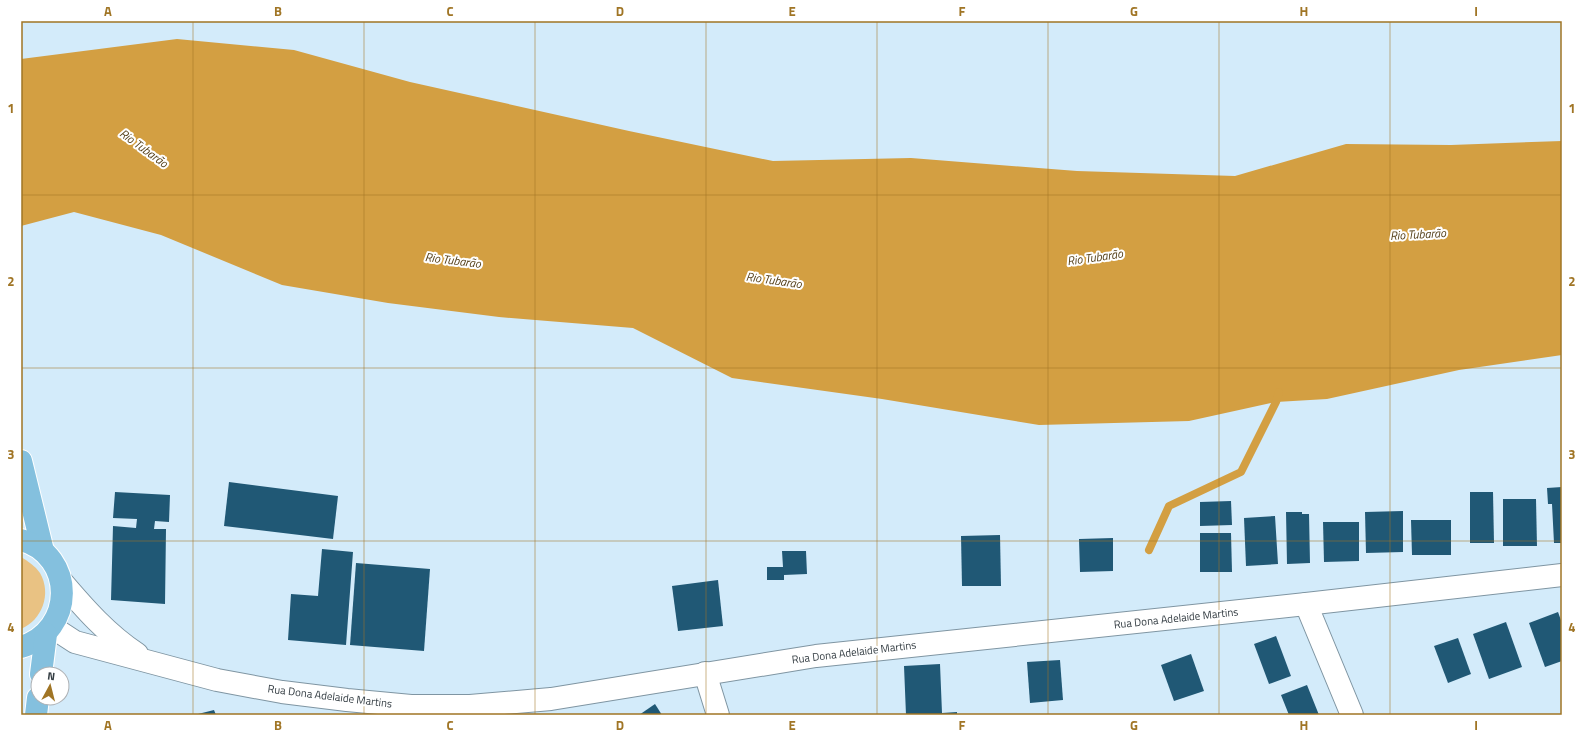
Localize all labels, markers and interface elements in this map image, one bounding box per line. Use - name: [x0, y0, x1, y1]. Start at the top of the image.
- text: A: [104, 1, 112, 21]
- text: B: [274, 1, 282, 21]
- text: C: [446, 1, 454, 21]
- text: D: [616, 1, 624, 21]
- text: E: [788, 1, 796, 21]
- text: F: [959, 1, 966, 21]
- text: G: [1130, 1, 1138, 21]
- text: H: [1300, 1, 1308, 21]
- text: I: [1474, 1, 1478, 21]
- text: 1: [7, 98, 15, 118]
- text: 1: [1568, 98, 1576, 118]
- water label: Rio Tubarão: [116, 124, 173, 173]
- water label: Rio Tubarão: [1389, 223, 1448, 245]
- water label: Rio Tubarão: [1066, 244, 1125, 270]
- water label: Rio Tubarão: [424, 247, 483, 273]
- water label: Rio Tubarão: [745, 267, 804, 293]
- text: 2: [7, 271, 15, 291]
- text: 2: [1568, 271, 1576, 291]
- text: 3: [7, 444, 15, 464]
- text: 3: [1568, 444, 1576, 464]
- street label: Rua Dona Adelaide Martins: [1113, 603, 1239, 633]
- text: 4: [7, 617, 15, 637]
- text: 4: [1568, 617, 1576, 637]
- street label: Rua Dona Adelaide Martins: [791, 636, 917, 668]
- north arrow: [30, 666, 70, 706]
- text: N: [46, 668, 56, 684]
- street label: Rua Dona Adelaide Martins: [267, 680, 393, 712]
- text: A: [104, 715, 112, 735]
- text: B: [274, 715, 282, 735]
- text: C: [446, 715, 454, 735]
- text: D: [616, 715, 624, 735]
- text: E: [788, 715, 796, 735]
- text: F: [959, 715, 966, 735]
- text: G: [1130, 715, 1138, 735]
- text: H: [1300, 715, 1308, 735]
- text: I: [1474, 715, 1478, 735]

